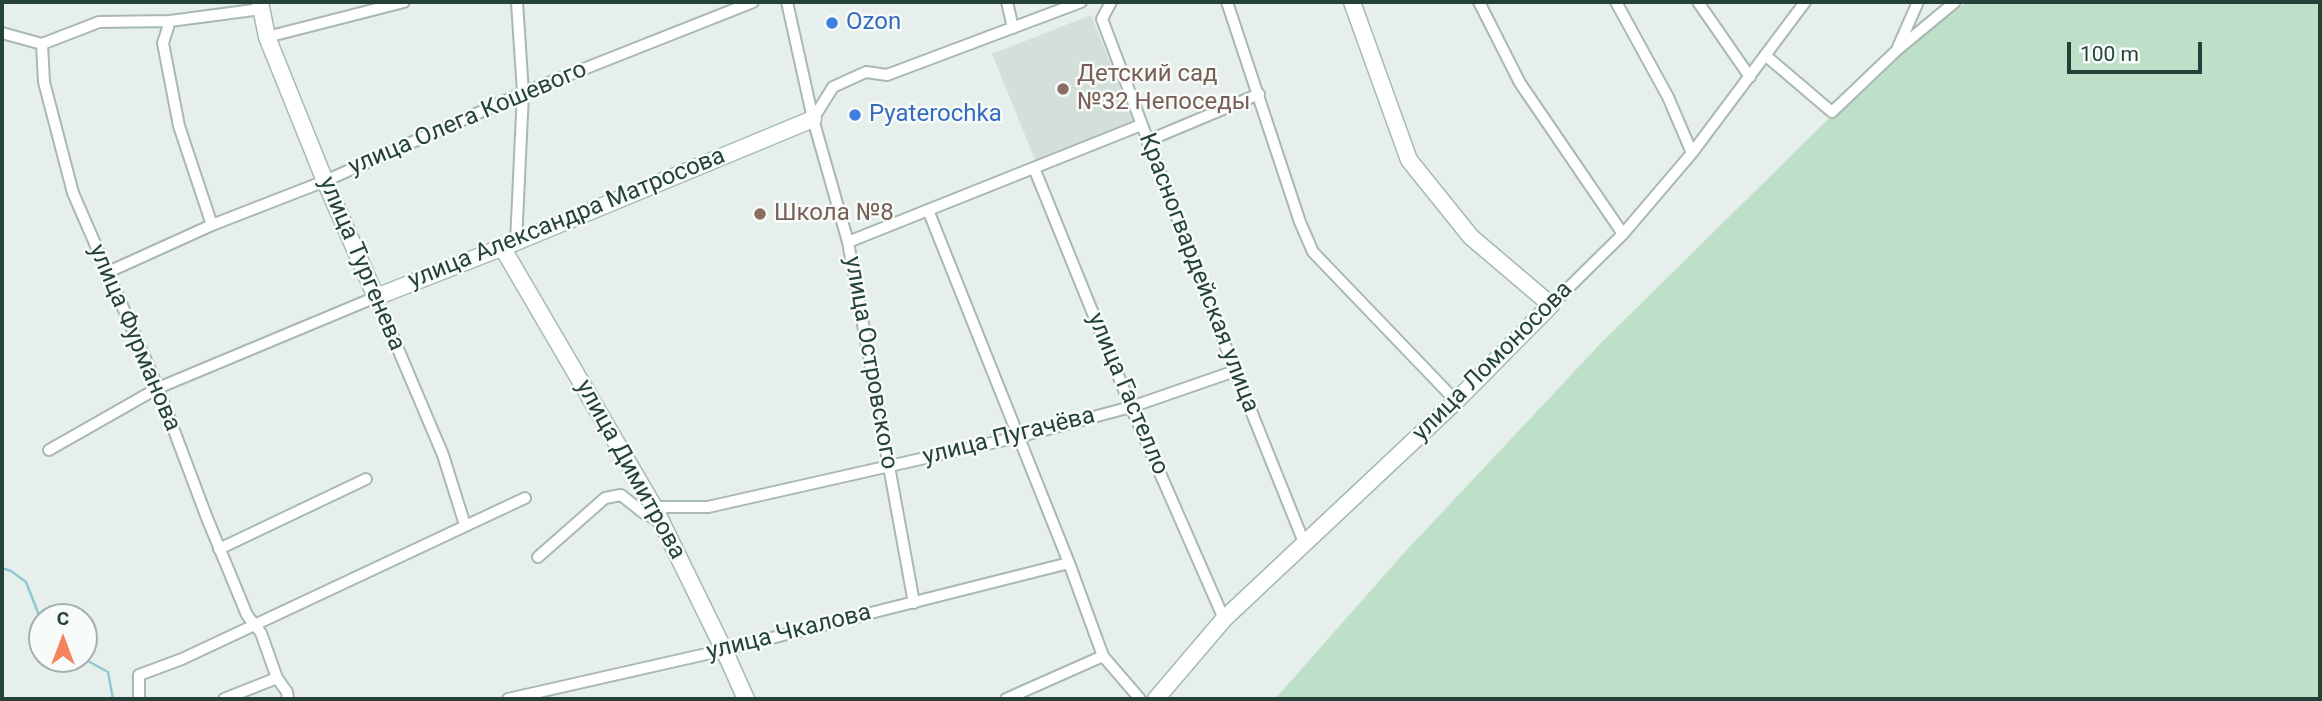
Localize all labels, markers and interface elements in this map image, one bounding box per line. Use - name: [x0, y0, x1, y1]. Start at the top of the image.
- place label: Ozon: [846, 9, 901, 37]
- marker: Ozon: [824, 15, 840, 31]
- scale bar: [2070, 28, 2205, 72]
- text: 100 m: [2080, 42, 2139, 66]
- street label: улица Олега Кошевого: [345, 56, 591, 182]
- place label: Детский сад №32 Непоседы: [1077, 61, 1250, 117]
- marker: Детский сад №32 Непоседы: [1055, 81, 1071, 97]
- place label: Pyaterochka: [869, 101, 1002, 129]
- marker: Pyaterochka: [847, 107, 863, 123]
- street label: Красногвардейская улица: [1131, 129, 1265, 417]
- street label: улица Александра Матросова: [404, 142, 730, 296]
- street label: улица Тургенева: [311, 173, 411, 355]
- place label: Школа №8: [774, 200, 894, 228]
- marker: Школа №8: [752, 206, 768, 222]
- street label: улица Фурманова: [82, 240, 186, 436]
- street label: улица Островского: [837, 254, 903, 472]
- street label: улица Ломоносова: [1407, 276, 1579, 448]
- street label: улица Гастелло: [1080, 309, 1174, 479]
- street label: улица Димитрова: [569, 375, 691, 565]
- street label: улица Пугачёва: [920, 402, 1098, 472]
- street label: улица Чкалова: [704, 599, 874, 667]
- north arrow: [28, 603, 98, 673]
- text: С: [57, 607, 69, 630]

